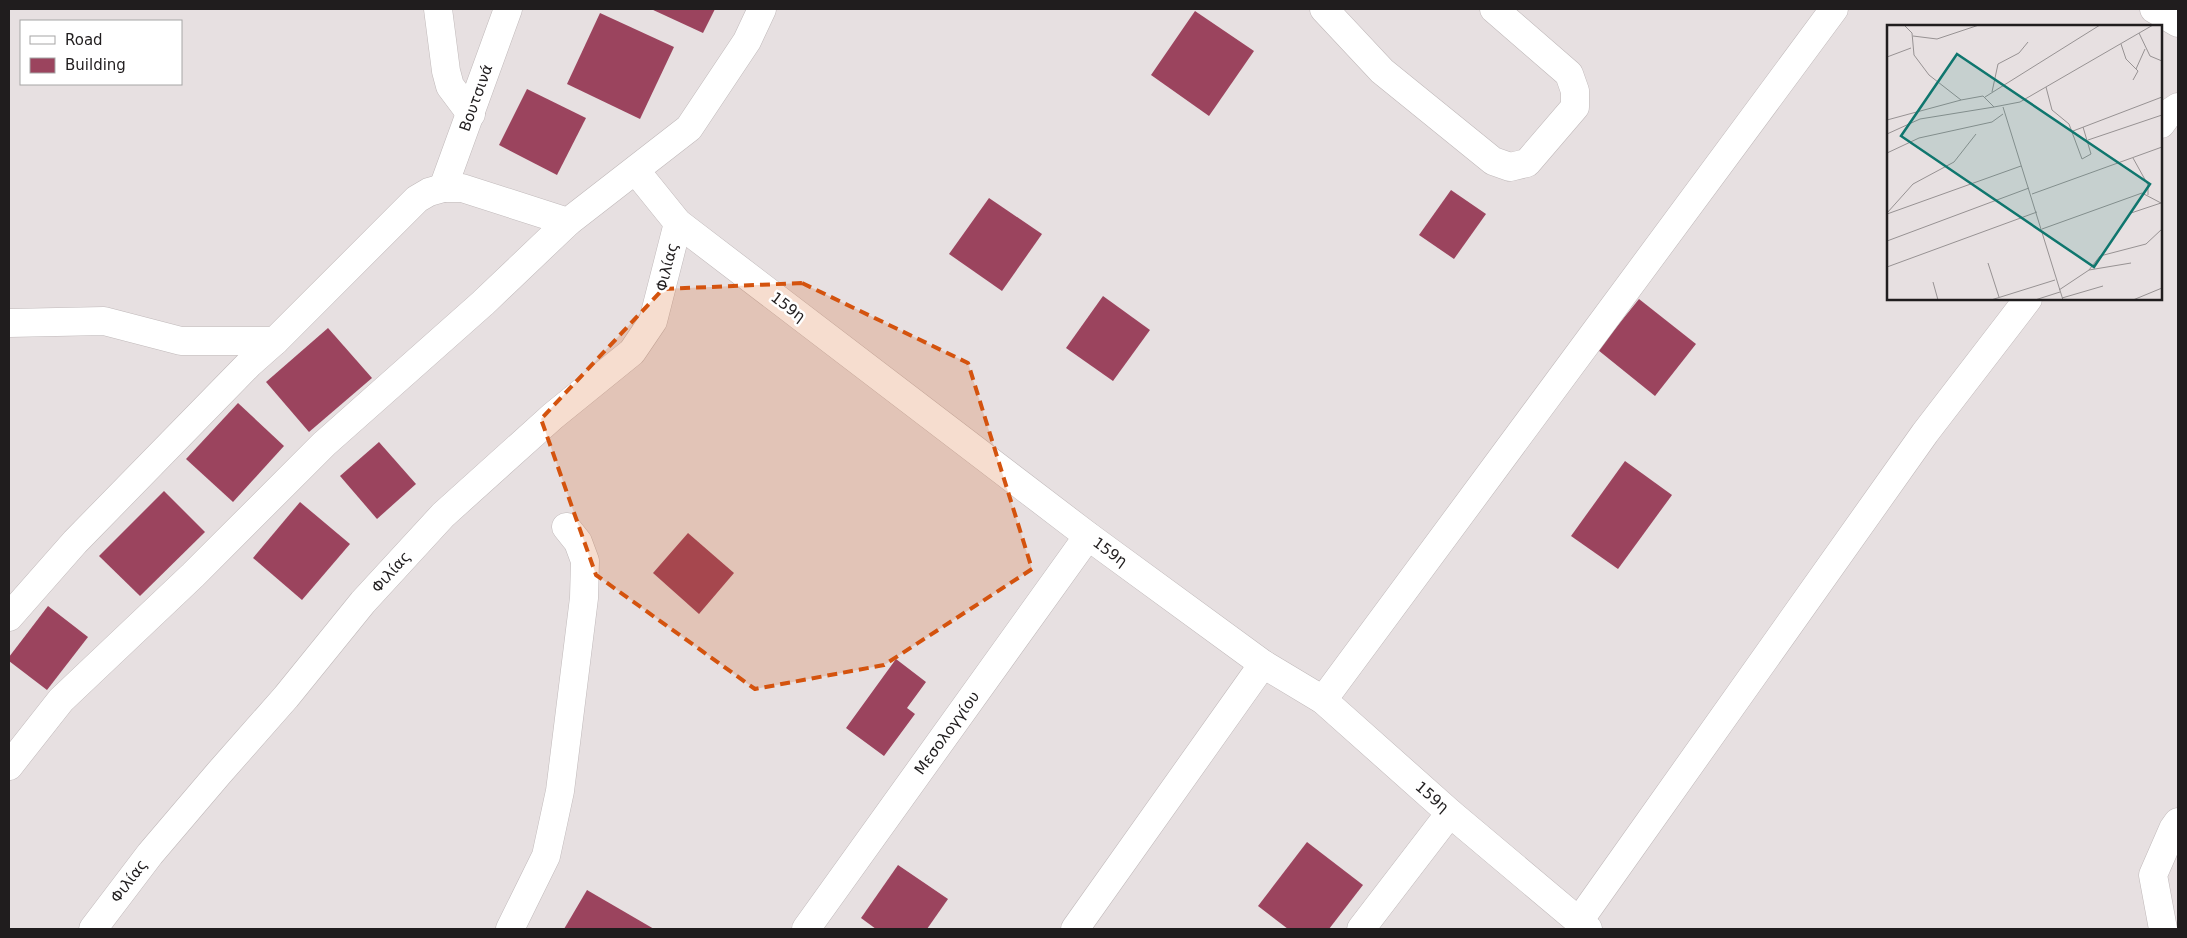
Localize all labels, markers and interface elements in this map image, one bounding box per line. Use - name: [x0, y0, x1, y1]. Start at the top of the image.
- legend: [20, 20, 182, 85]
- inset map: [1887, 25, 2162, 300]
- text: Road: [65, 31, 103, 49]
- text: Building: [65, 56, 126, 74]
- street label: Βουτσινά: [456, 62, 496, 134]
- street label: Φιλίας: [652, 241, 682, 293]
- street label: 159η: [767, 288, 809, 326]
- street label: 159η: [1089, 534, 1131, 570]
- street label: Φιλίας: [368, 548, 414, 596]
- street label: Μεσολογγίου: [911, 688, 983, 778]
- street label: 159η: [1412, 778, 1452, 816]
- street label: Φιλίας: [107, 856, 151, 906]

